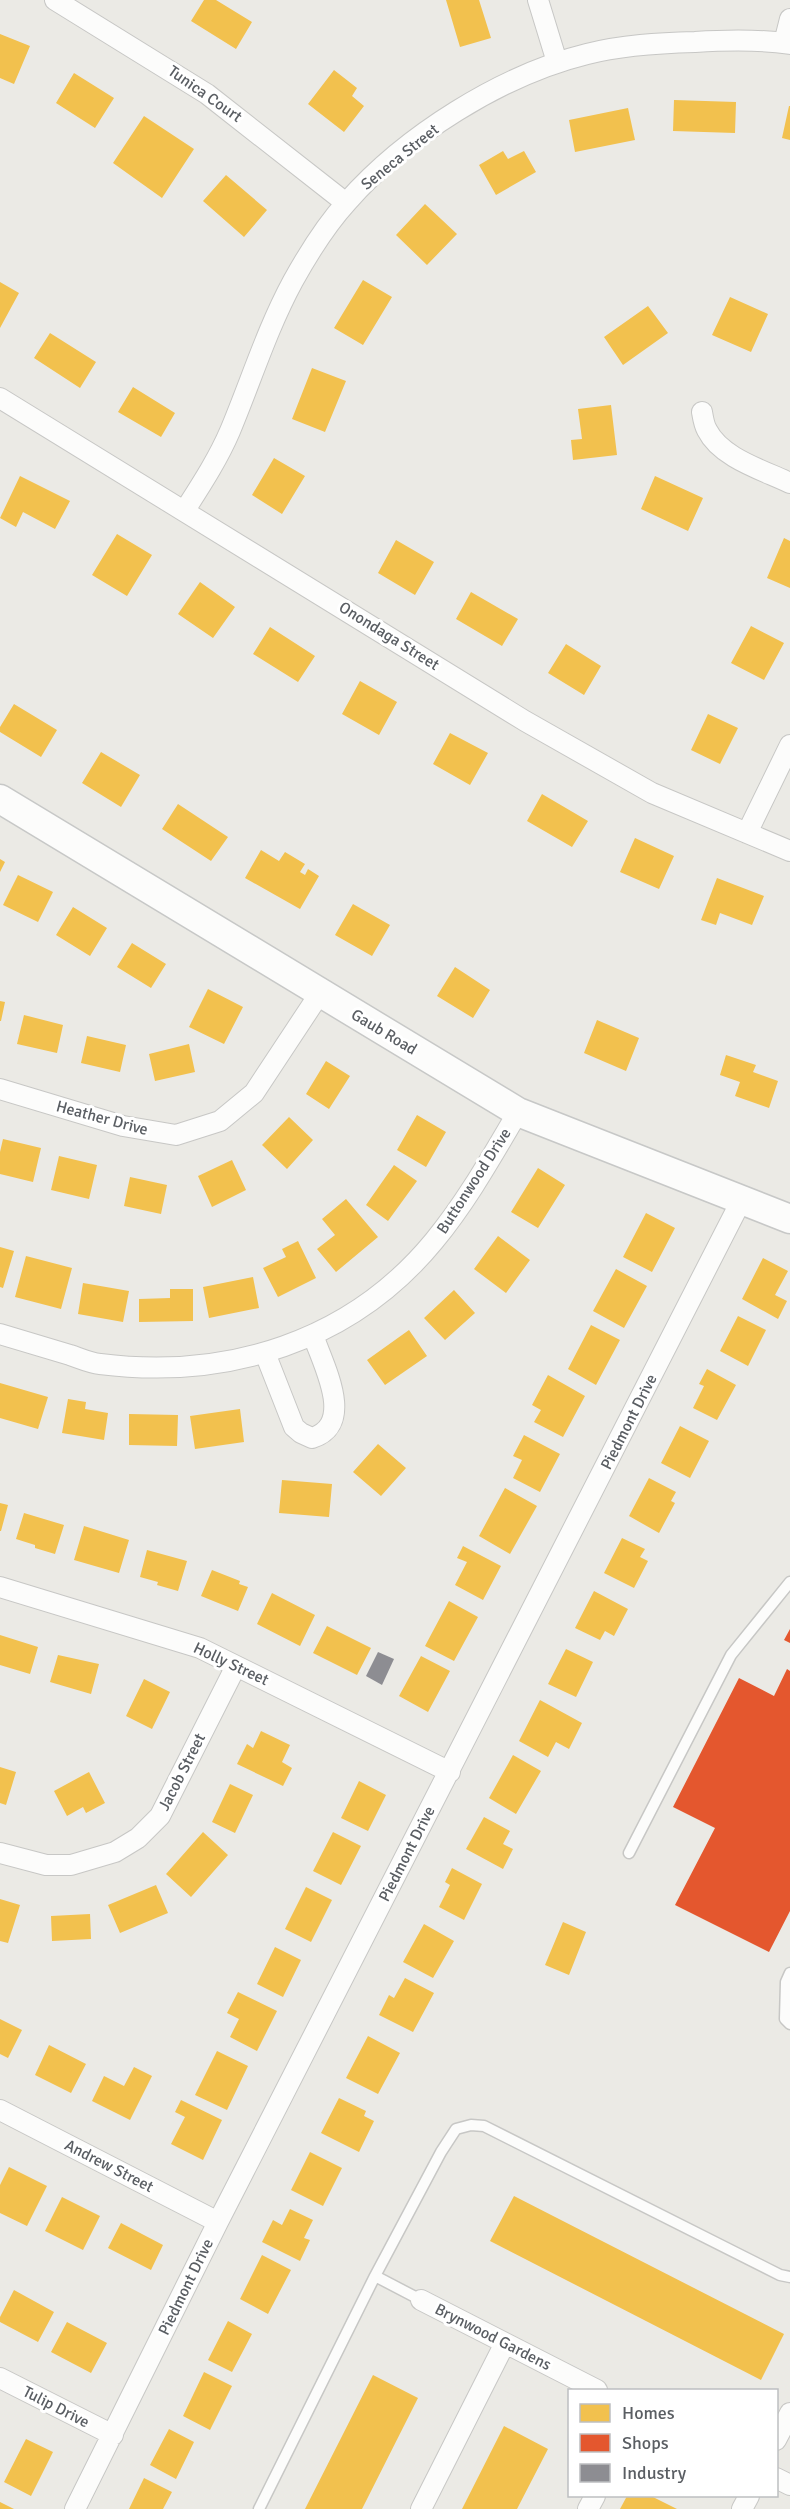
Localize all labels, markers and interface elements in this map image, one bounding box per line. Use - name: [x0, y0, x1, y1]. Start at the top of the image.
- street label: Tunica Court: [164, 61, 246, 127]
- street label: Seneca Street: [357, 119, 443, 195]
- street label: Onondaga Street: [335, 597, 443, 675]
- street label: Gaub Road: [347, 1005, 421, 1059]
- street label: Heather Drive: [54, 1096, 150, 1140]
- street label: Buttonwood Drive: [432, 1124, 516, 1238]
- street label: Piedmont Drive: [596, 1371, 662, 1473]
- street label: Holly Street: [190, 1638, 272, 1690]
- street label: Jacob Street: [154, 1730, 210, 1814]
- street label: Piedmont Drive: [374, 1803, 440, 1905]
- street label: Andrew Street: [61, 2135, 157, 2197]
- street label: Piedmont Drive: [154, 2236, 218, 2338]
- street label: Brynwood Gardens: [431, 2299, 555, 2375]
- street label: Tulip Drive: [19, 2382, 93, 2432]
- legend: [568, 2389, 778, 2497]
- text: Homes: [622, 2402, 675, 2424]
- text: Shops: [622, 2432, 669, 2454]
- text: Industry: [622, 2462, 687, 2484]

